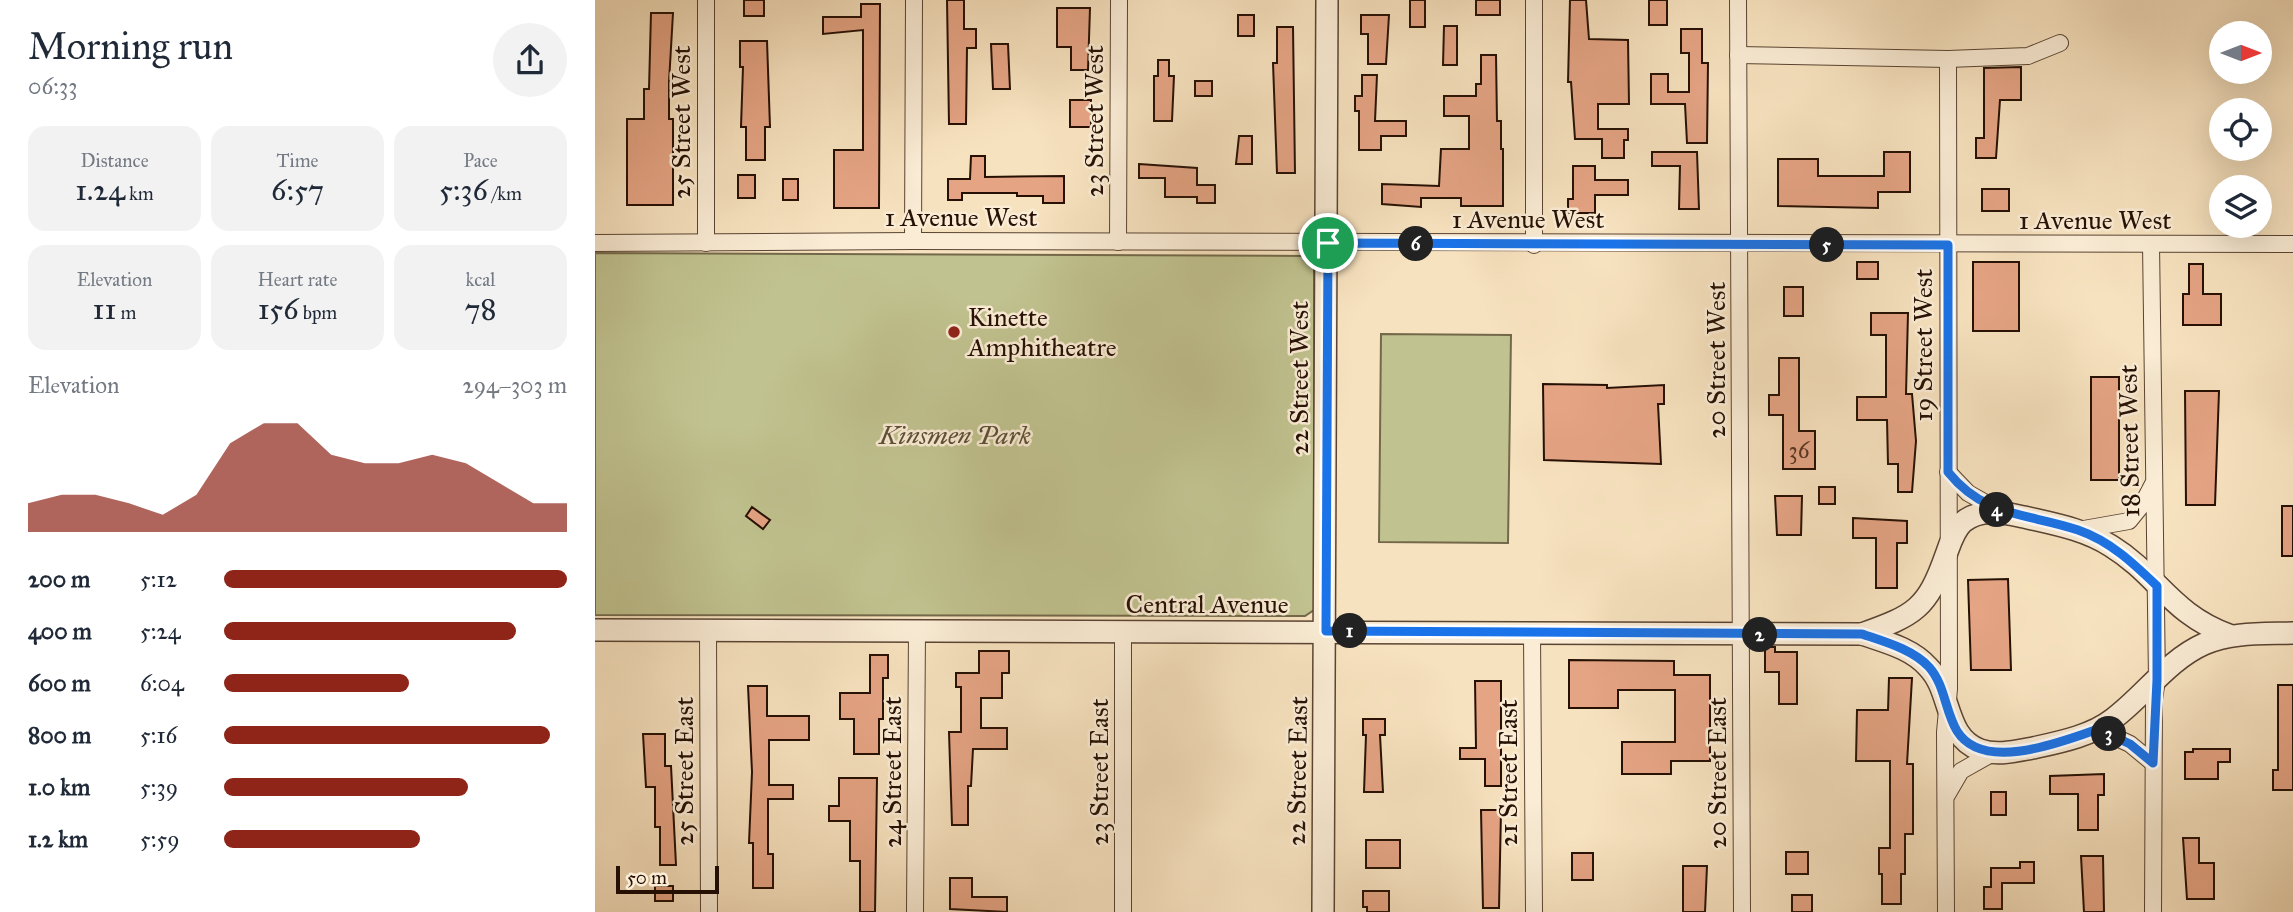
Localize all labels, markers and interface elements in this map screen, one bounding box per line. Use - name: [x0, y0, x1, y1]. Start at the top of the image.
- north arrow: [2209, 21, 2271, 84]
- map controls: [2209, 21, 2272, 238]
- text: Morning run: [28, 23, 233, 69]
- button: share: [493, 23, 567, 97]
- street label: 25 Street West: [665, 45, 697, 199]
- street label: 23 Street West: [1078, 45, 1110, 197]
- text: 06:33: [28, 72, 77, 100]
- button: locate: [2209, 98, 2272, 161]
- text: Distance: [80, 149, 149, 172]
- text: Time: [276, 149, 319, 172]
- text: Pace: [463, 149, 498, 172]
- text: 1.24: [75, 172, 125, 208]
- text: 6:57: [271, 172, 324, 208]
- text: 5:36: [439, 172, 488, 208]
- button: layers: [2209, 175, 2272, 238]
- text: km: [125, 182, 154, 205]
- text: /km: [488, 182, 522, 205]
- street label: 1 Avenue West: [885, 201, 1037, 233]
- street label: 1 Avenue West: [1452, 203, 1604, 235]
- street label: 1 Avenue West: [2019, 204, 2171, 236]
- pin: [1298, 213, 1358, 273]
- icon: arrive: [1309, 224, 1347, 262]
- pin: 6: [1399, 226, 1433, 262]
- pin: 5: [1809, 228, 1845, 262]
- text: 6: [1411, 232, 1420, 255]
- text: 5: [1822, 233, 1831, 256]
- text: Elevation: [77, 268, 152, 291]
- text: Heart rate: [258, 268, 337, 291]
- text: kcal: [466, 268, 495, 291]
- street label: 19 Street West: [1907, 269, 1939, 421]
- street label: 20 Street West: [1700, 282, 1732, 438]
- text: 11: [93, 291, 116, 327]
- text: 156: [258, 291, 299, 327]
- text: 78: [465, 291, 496, 327]
- text: m: [116, 301, 136, 324]
- text: bpm: [299, 301, 337, 324]
- place label: Kinette Amphitheatre: [967, 301, 1117, 363]
- street label: 22 Street West: [1283, 301, 1315, 455]
- marker: Kinette Amphitheatre: [946, 324, 962, 340]
- street label: 18 Street West: [2112, 364, 2146, 518]
- text: Elevation: [28, 371, 119, 399]
- text: 294–303 m: [462, 371, 567, 399]
- park label: Kinsmen Park: [877, 419, 1031, 451]
- house number: 36: [1789, 436, 1811, 464]
- pin: 4: [1979, 492, 2015, 528]
- text: 4: [1991, 498, 2002, 521]
- text: 200 m: [28, 565, 90, 593]
- text: 5:12: [140, 565, 177, 593]
- street label: Central Avenue: [1125, 588, 1289, 620]
- pin: 1: [1333, 614, 1367, 648]
- text: 400 m: [28, 617, 92, 645]
- text: 5:24: [140, 617, 181, 645]
- pin: 2: [1743, 618, 1777, 652]
- text: 1: [1346, 619, 1353, 642]
- text: 2: [1755, 623, 1764, 646]
- text: 600 m: [28, 669, 91, 697]
- text: 6:04: [140, 669, 184, 697]
- street label: 24 Street East: [876, 696, 908, 848]
- street label: 22 Street East: [1280, 696, 1314, 846]
- street label: 25 Street East: [668, 697, 700, 845]
- street label: 20 Street East: [1701, 697, 1733, 849]
- street label: 23 Street East: [1083, 698, 1115, 846]
- street label: 21 Street East: [1492, 699, 1524, 847]
- pin: 3: [2091, 716, 2127, 752]
- text: 800 m: [28, 721, 91, 749]
- text: 5:16: [140, 721, 177, 749]
- text: 3: [2105, 722, 2112, 745]
- text: 1.0 km: [28, 773, 90, 801]
- text: 5:39: [140, 773, 178, 801]
- text: 1.2 km: [28, 825, 88, 853]
- text: 5:59: [140, 825, 180, 853]
- scale bar: [616, 863, 719, 895]
- text: 50 m: [627, 866, 667, 889]

